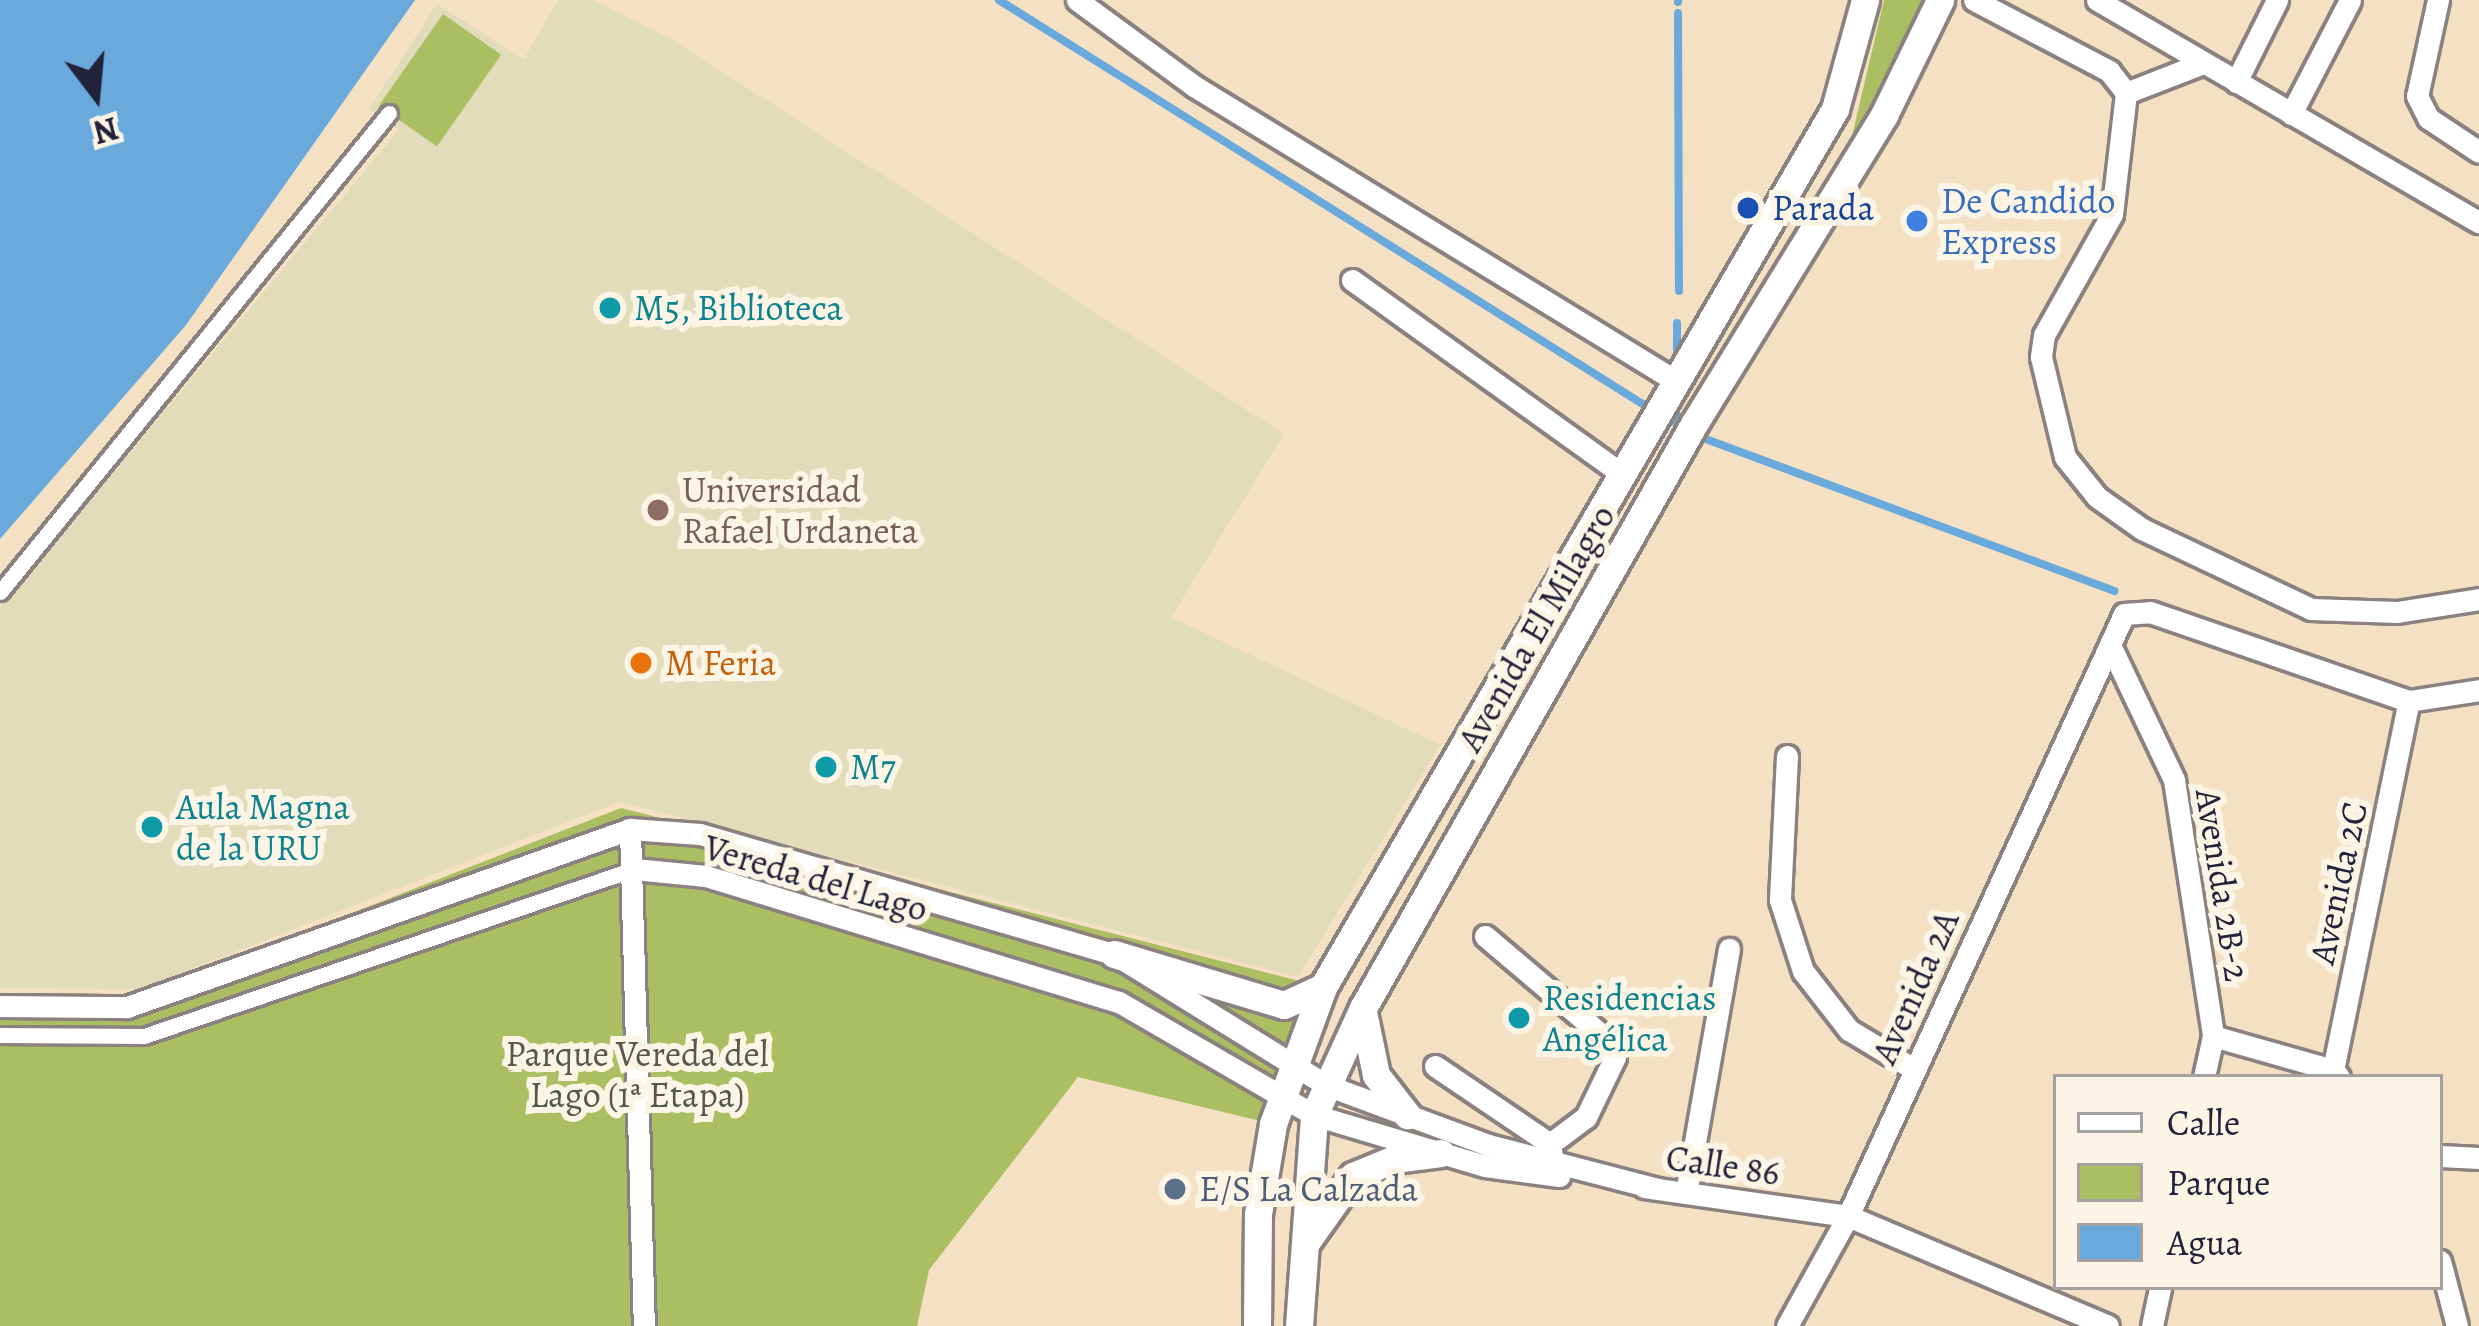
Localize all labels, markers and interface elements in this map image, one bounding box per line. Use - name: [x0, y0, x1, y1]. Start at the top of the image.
- north arrow: [36, 36, 156, 156]
- text: N: [88, 106, 124, 156]
- place label: De Candido Express: [1941, 178, 2115, 263]
- place label: Parada: [1772, 186, 1874, 230]
- marker: Parada: [1735, 195, 1761, 221]
- marker: De Candido Express: [1904, 208, 1930, 234]
- place label: M5, Biblioteca: [634, 286, 844, 330]
- marker: M5, Biblioteca: [597, 295, 623, 321]
- place label: Universidad Rafael Urdaneta: [682, 467, 918, 552]
- marker: Universidad Rafael Urdaneta: [645, 497, 671, 523]
- street label: Avenida El Milagro: [1448, 497, 1624, 759]
- place label: M Feria: [665, 641, 776, 685]
- marker: M Feria: [628, 650, 654, 676]
- place label: M7: [850, 745, 896, 789]
- marker: M7: [813, 754, 839, 780]
- place label: Aula Magna de la URU: [176, 784, 350, 869]
- street label: Avenida 2B-2: [2186, 786, 2260, 984]
- street label: Avenida 2C: [2300, 798, 2376, 968]
- marker: Aula Magna de la URU: [139, 814, 165, 840]
- street label: Vereda del Lago: [699, 825, 933, 931]
- street label: Avenida 2A: [1862, 904, 1968, 1070]
- place label: Residencias Angélica: [1543, 975, 1717, 1060]
- marker: Residencias Angélica: [1506, 1005, 1532, 1031]
- park label: Parque Vereda del Lago (1ª Etapa): [505, 1031, 769, 1116]
- legend: [2053, 1074, 2443, 1290]
- text: Calle: [2167, 1098, 2240, 1147]
- street label: Calle 86: [1663, 1136, 1783, 1194]
- text: Parque: [2167, 1158, 2271, 1207]
- place label: E/S La Calzada: [1199, 1167, 1418, 1211]
- marker: E/S La Calzada: [1162, 1176, 1188, 1202]
- text: Agua: [2167, 1218, 2242, 1267]

